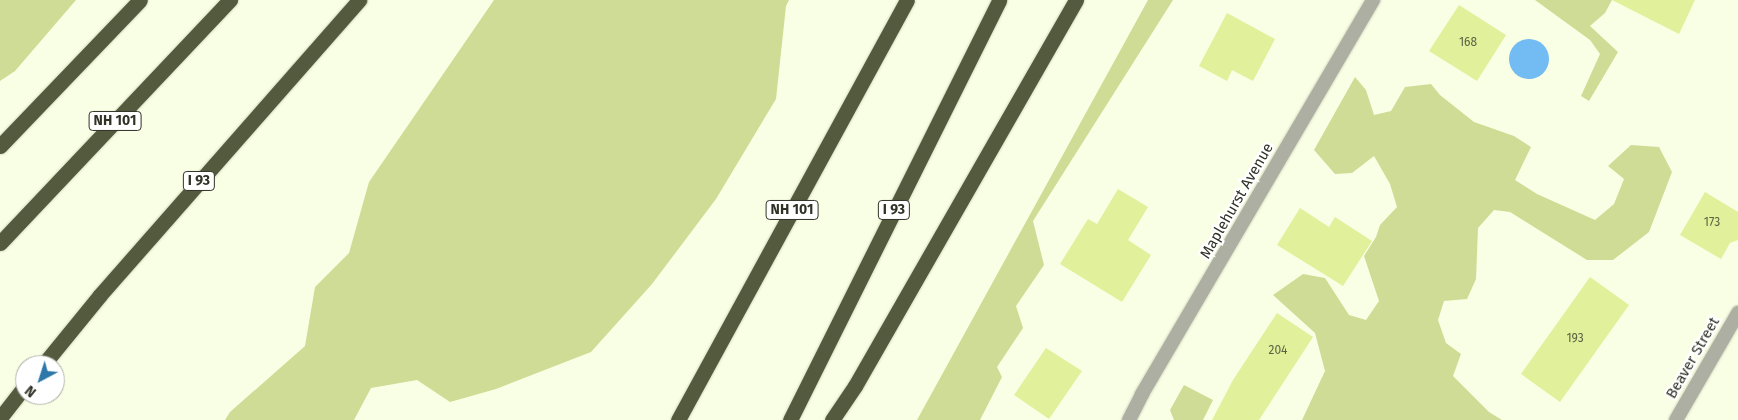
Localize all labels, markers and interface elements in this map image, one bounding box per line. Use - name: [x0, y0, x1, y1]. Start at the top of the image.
- house number: 168: [1459, 36, 1477, 50]
- road number: NH 101: [88, 110, 142, 132]
- street label: Maplehurst Avenue: [1197, 140, 1277, 262]
- road number: I 93: [183, 170, 215, 192]
- road number: NH 101: [764, 198, 820, 222]
- road number: I 93: [878, 198, 910, 222]
- house number: 173: [1704, 216, 1720, 230]
- street label: Beaver Street: [1662, 314, 1724, 402]
- house number: 193: [1566, 332, 1584, 346]
- house number: 204: [1268, 344, 1288, 358]
- north arrow: [15, 355, 65, 405]
- text: N: [22, 382, 40, 401]

